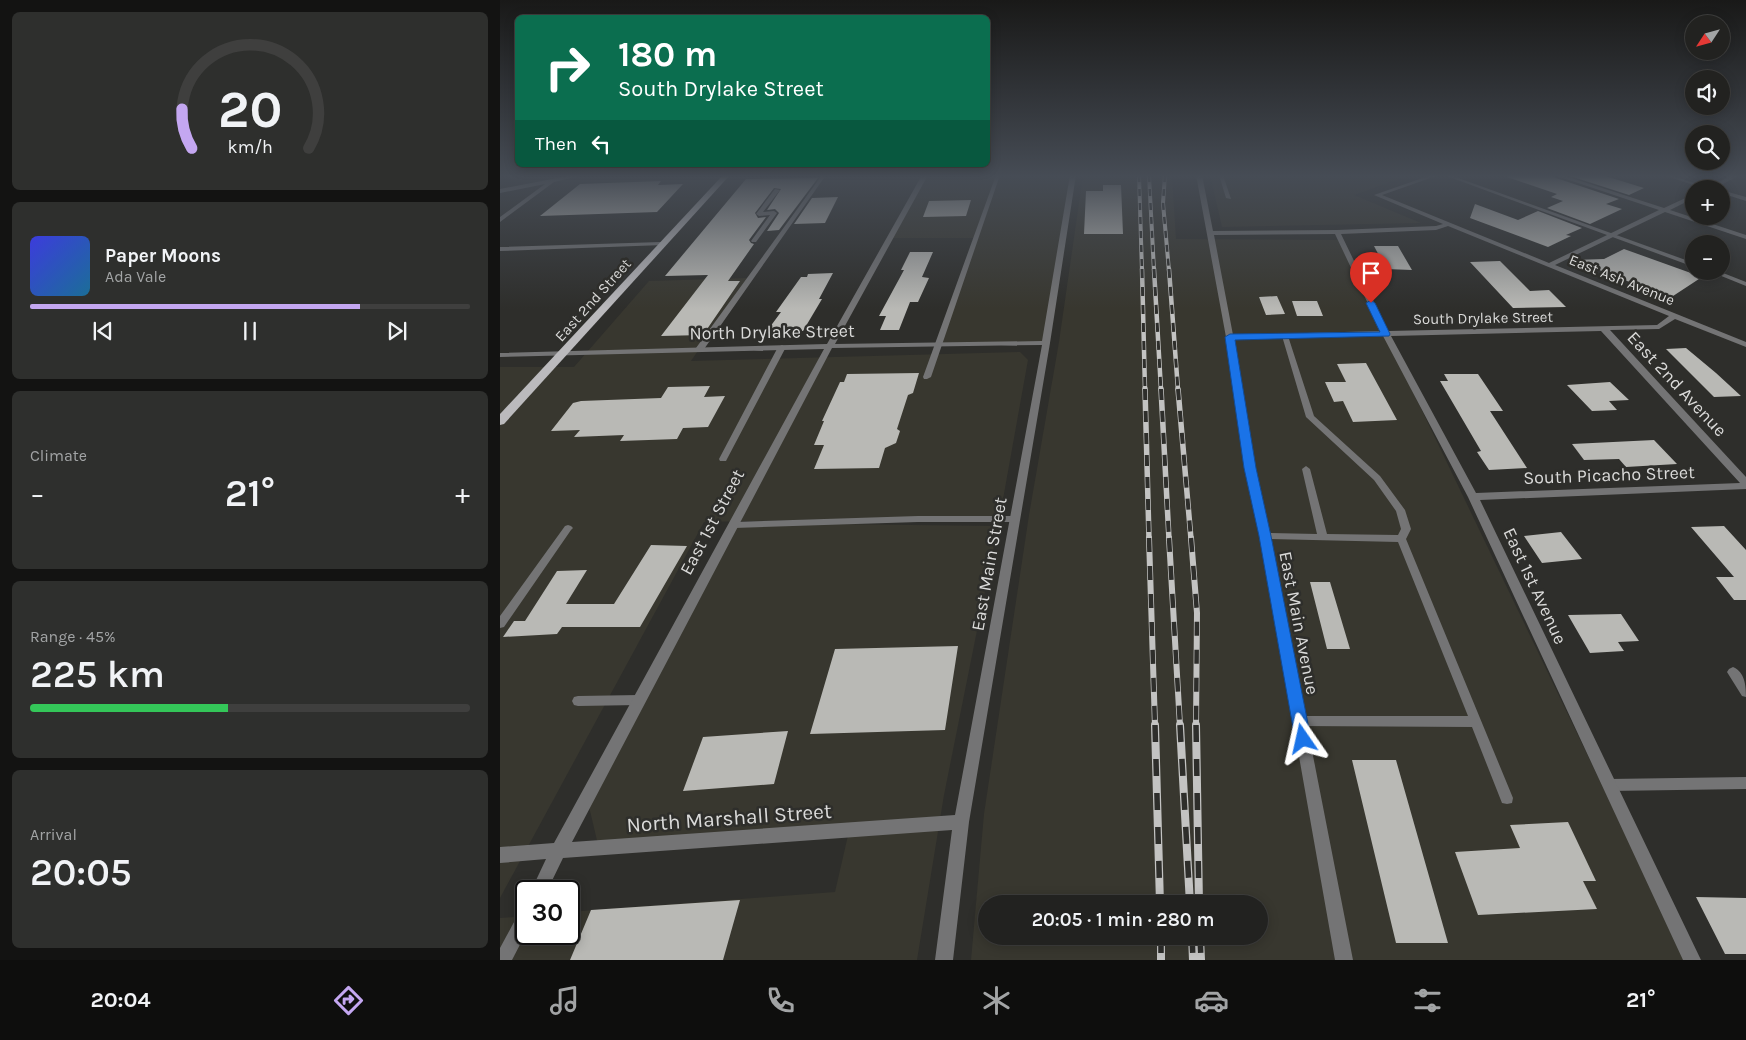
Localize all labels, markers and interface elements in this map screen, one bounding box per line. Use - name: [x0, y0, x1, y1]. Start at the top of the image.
- north arrow: [1685, 15, 1730, 60]
- map controls: [1685, 15, 1730, 280]
- text: 180 m: [618, 34, 717, 75]
- icon: right: [535, 35, 600, 100]
- button: sound: [1685, 70, 1730, 115]
- text: South Drylake Street: [618, 76, 824, 102]
- text: 20: [218, 79, 282, 140]
- button: search: [1685, 125, 1730, 170]
- icon: left: [587, 130, 615, 158]
- text: Then: [535, 133, 577, 155]
- text: km/h: [227, 137, 273, 158]
- button: +: [1685, 180, 1730, 225]
- button: −: [1685, 235, 1730, 280]
- text: Paper Moons: [105, 245, 221, 267]
- street label: East Ash Avenue: [1567, 251, 1677, 309]
- pin: [1350, 252, 1392, 303]
- street label: East 2nd Street: [551, 255, 635, 345]
- icon: arrive: [1357, 259, 1385, 287]
- text: Ada Vale: [105, 267, 166, 286]
- street label: South Drylake Street: [1413, 308, 1554, 328]
- icon: previous: [89, 317, 117, 345]
- icon: pause: [236, 317, 264, 345]
- icon: next: [383, 317, 411, 345]
- street label: North Drylake Street: [689, 320, 855, 344]
- street label: East 2nd Avenue: [1623, 327, 1731, 441]
- text: Climate: [30, 446, 87, 465]
- street label: South Picacho Street: [1523, 461, 1695, 489]
- street label: East 1st Street: [675, 465, 749, 579]
- text: 21°: [225, 471, 275, 516]
- text: −: [30, 477, 45, 510]
- text: +: [455, 477, 470, 510]
- street label: East Main Street: [966, 495, 1012, 633]
- street label: East 1st Avenue: [1498, 524, 1572, 648]
- street label: East Main Avenue: [1274, 550, 1324, 696]
- text: Range · 45%: [30, 627, 116, 646]
- text: 225 km: [30, 652, 165, 697]
- position arrow: [1276, 712, 1328, 764]
- street label: North Marshall Street: [626, 799, 832, 837]
- text: Arrival: [30, 825, 77, 844]
- text: 20:05: [30, 850, 132, 895]
- speed limit sign: 30: [515, 880, 580, 945]
- text: 20:05 · 1 min · 280 m: [1032, 909, 1214, 931]
- icon: directions: [331, 983, 366, 1018]
- icon: music: [547, 983, 582, 1018]
- icon: phone: [763, 983, 798, 1018]
- icon: climate: [979, 983, 1014, 1018]
- icon: car: [1194, 983, 1229, 1018]
- icon: filters: [1410, 983, 1445, 1018]
- text: 20:04: [90, 987, 151, 1013]
- text: 21°: [1626, 987, 1656, 1013]

